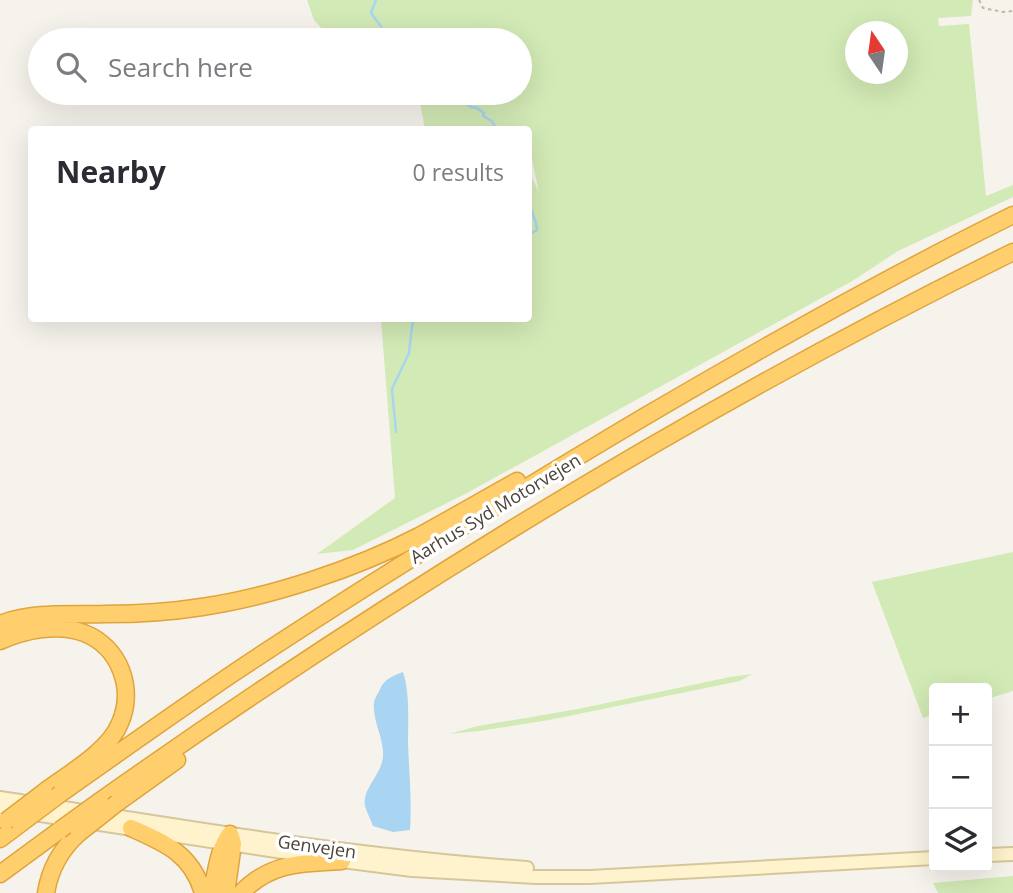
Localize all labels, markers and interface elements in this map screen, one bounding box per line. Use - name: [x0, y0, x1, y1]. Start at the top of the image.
- north arrow: [845, 21, 908, 84]
- search box: [28, 28, 532, 105]
- icon: search: [52, 48, 90, 86]
- text: Search here: [108, 49, 253, 85]
- text: Nearby: [56, 151, 166, 192]
- text: 0 results: [413, 156, 504, 188]
- street label: Aarhus Syd Motorvejen: [405, 447, 585, 569]
- map controls: [929, 683, 992, 872]
- button: +: [929, 683, 992, 746]
- button: −: [929, 746, 992, 809]
- button: layers: [929, 809, 992, 872]
- street label: Genvejen: [276, 829, 358, 863]

